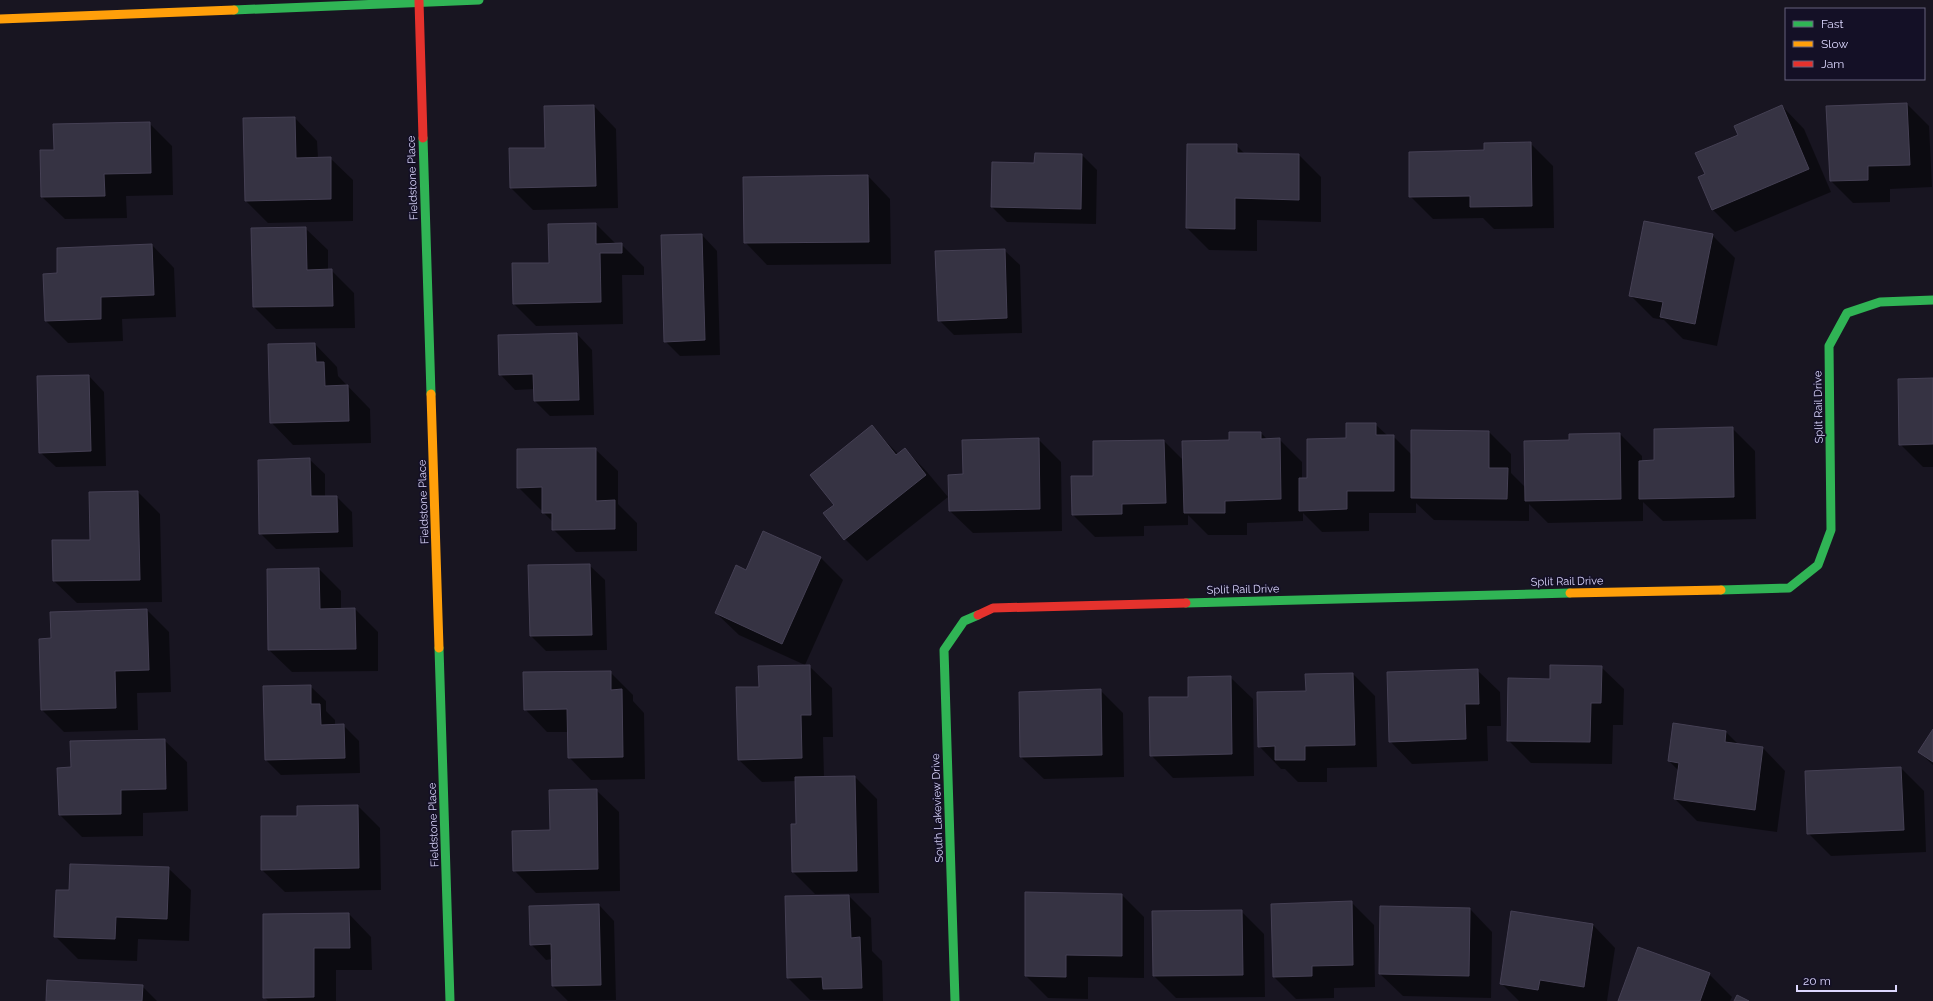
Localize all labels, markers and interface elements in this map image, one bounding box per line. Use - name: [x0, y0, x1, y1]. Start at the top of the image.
- legend: [1785, 8, 1925, 80]
- text: Fast: [1821, 17, 1844, 31]
- text: Slow: [1821, 37, 1848, 51]
- text: Jam: [1821, 57, 1844, 71]
- street label: Fieldstone Place: [405, 135, 420, 220]
- street label: Split Rail Drive: [1811, 370, 1826, 443]
- street label: Fieldstone Place: [416, 459, 431, 544]
- street label: Split Rail Drive: [1531, 574, 1604, 589]
- street label: Split Rail Drive: [1207, 582, 1280, 597]
- street label: South Lakeview Drive: [929, 753, 946, 863]
- street label: Fieldstone Place: [426, 782, 441, 867]
- scale bar: [1797, 967, 1896, 993]
- text: 20 m: [1803, 974, 1831, 988]

